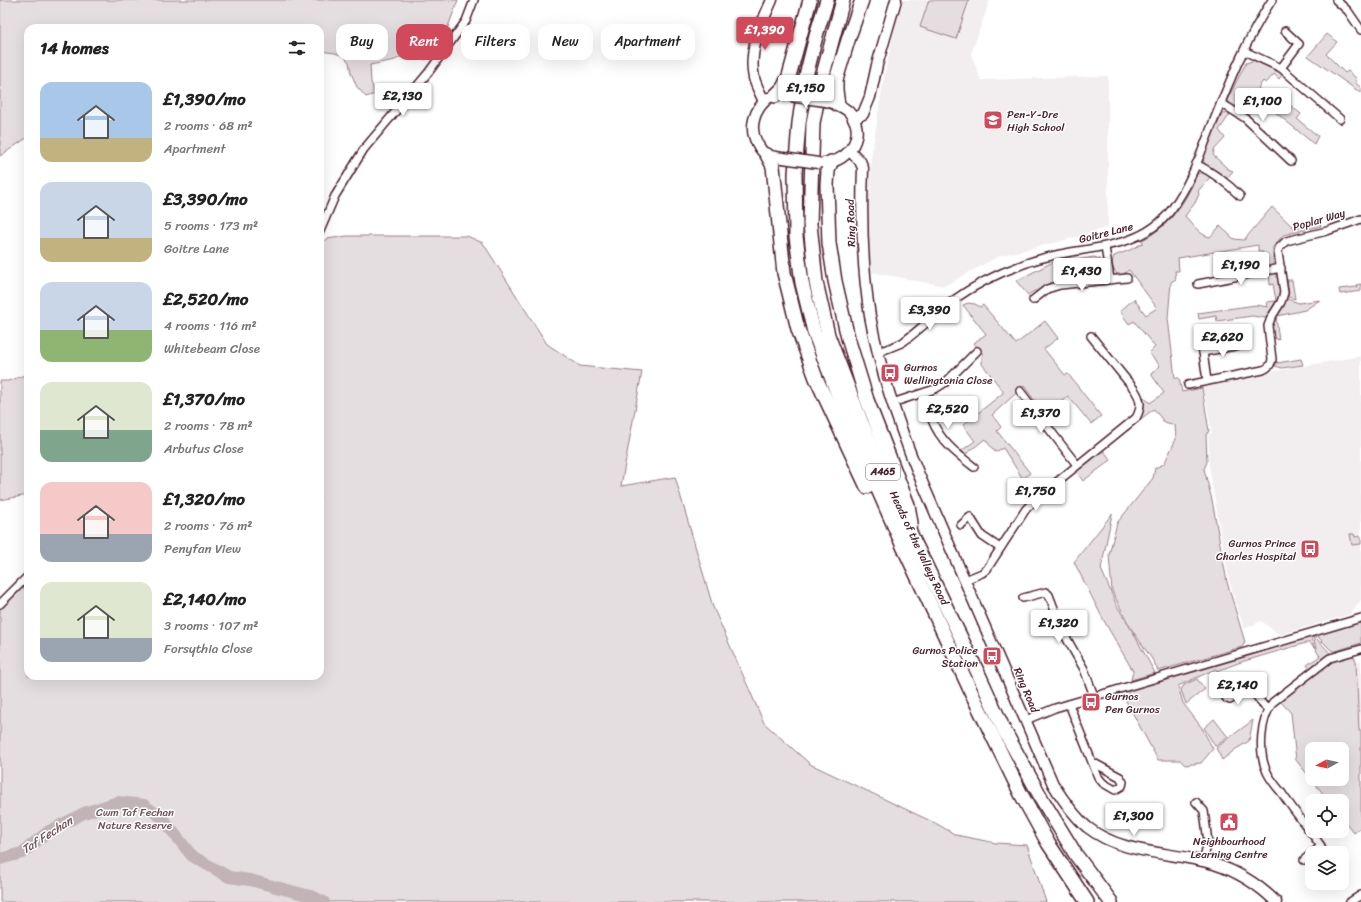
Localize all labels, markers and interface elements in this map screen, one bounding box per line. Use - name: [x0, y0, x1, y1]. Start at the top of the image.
- pin: £1,390: [732, 17, 798, 51]
- text: £1,390: [745, 18, 785, 41]
- chip: Buy: [336, 24, 388, 60]
- chip: Rent: [396, 24, 453, 60]
- chip: Filters: [461, 24, 530, 60]
- chip: New: [538, 24, 593, 60]
- chip: Apartment: [601, 24, 695, 60]
- text: 14 homes: [40, 33, 109, 63]
- icon: filters: [286, 37, 308, 59]
- pin: £1,150: [773, 75, 839, 109]
- text: £1,150: [787, 76, 825, 99]
- pin: £2,130: [370, 83, 436, 117]
- text: £1,390/mo: [164, 84, 246, 114]
- text: £2,130: [384, 84, 422, 107]
- pin: £1,100: [1230, 88, 1296, 122]
- text: £1,100: [1244, 89, 1282, 112]
- icon: home: [72, 98, 120, 146]
- place label: Pen-Y-Dre High School: [1007, 105, 1065, 137]
- school or university icon: Pen-Y-Dre High School: [982, 109, 1004, 131]
- text: 2 rooms · 68 m²: [164, 114, 253, 137]
- text: Apartment: [164, 137, 225, 160]
- text: £3,390/mo: [164, 184, 248, 214]
- icon: home: [72, 198, 120, 246]
- street label: Ring Road: [841, 198, 861, 247]
- street label: Poplar Way: [1291, 203, 1348, 237]
- text: 5 rooms · 173 m²: [164, 214, 258, 237]
- street label: Goitre Lane: [1077, 217, 1135, 249]
- text: Goitre Lane: [164, 237, 229, 260]
- pin: £1,190: [1208, 252, 1274, 286]
- text: £1,190: [1222, 253, 1260, 276]
- pin: £1,430: [1049, 258, 1115, 292]
- text: £1,430: [1062, 259, 1102, 282]
- text: £2,520/mo: [164, 284, 248, 314]
- pin: £3,390: [897, 297, 963, 331]
- icon: home: [72, 298, 120, 346]
- text: £3,390: [910, 298, 950, 321]
- text: 4 rooms · 116 m²: [164, 314, 257, 337]
- pin: £2,620: [1190, 324, 1256, 358]
- text: £2,620: [1203, 325, 1244, 348]
- text: Whitebeam Close: [164, 337, 260, 360]
- place label: Gurnos Wellingtonia Close: [904, 358, 993, 390]
- bus stop icon: Gurnos Wellingtonia Close: [879, 362, 901, 384]
- text: £1,370/mo: [164, 384, 245, 414]
- pin: £2,520: [915, 396, 981, 430]
- text: £2,520: [927, 397, 969, 420]
- icon: home: [72, 398, 120, 446]
- pin: £1,370: [1008, 400, 1074, 434]
- text: £1,370: [1022, 401, 1060, 424]
- text: 2 rooms · 78 m²: [164, 414, 253, 437]
- text: Arbutus Close: [164, 437, 244, 460]
- road number: A465: [866, 464, 900, 480]
- pin: £1,750: [1003, 478, 1069, 512]
- text: £1,750: [1016, 479, 1056, 502]
- text: £1,320/mo: [164, 484, 245, 514]
- street label: Heads of the Valleys Road: [884, 488, 954, 609]
- icon: home: [72, 498, 120, 546]
- text: 2 rooms · 76 m²: [164, 514, 252, 537]
- place label: Gurnos Prince Charles Hospital: [1216, 534, 1297, 566]
- text: Penyfan View: [164, 537, 241, 560]
- bus stop icon: Gurnos Prince Charles Hospital: [1299, 538, 1321, 560]
- text: £2,140/mo: [164, 584, 246, 614]
- icon: home: [72, 598, 120, 646]
- pin: £1,320: [1026, 610, 1092, 644]
- text: £1,320: [1040, 611, 1078, 634]
- text: 3 rooms · 107 m²: [164, 614, 258, 637]
- text: Forsythia Close: [164, 637, 253, 660]
- place label: Gurnos Police Station: [912, 641, 978, 673]
- bus stop icon: Gurnos Police Station: [981, 645, 1003, 667]
- street label: Ring Road: [1008, 664, 1045, 717]
- pin: £2,140: [1205, 672, 1271, 706]
- text: £2,140: [1218, 673, 1258, 696]
- place label: Gurnos Pen Gurnos: [1105, 687, 1161, 719]
- bus stop icon: Gurnos Pen Gurnos: [1080, 691, 1102, 713]
- north arrow: [1305, 742, 1349, 786]
- map controls: [1305, 742, 1349, 890]
- button: locate: [1305, 794, 1349, 838]
- park label: Cwm Taf Fechan Nature Reserve: [96, 803, 174, 835]
- pin: £1,300: [1101, 803, 1167, 837]
- text: £1,300: [1114, 804, 1154, 827]
- water label: Taf Fechan: [17, 809, 78, 860]
- public building icon: Neighbourhood Learning Centre: [1218, 811, 1240, 833]
- place label: Neighbourhood Learning Centre: [1190, 832, 1268, 864]
- button: layers: [1305, 846, 1349, 890]

